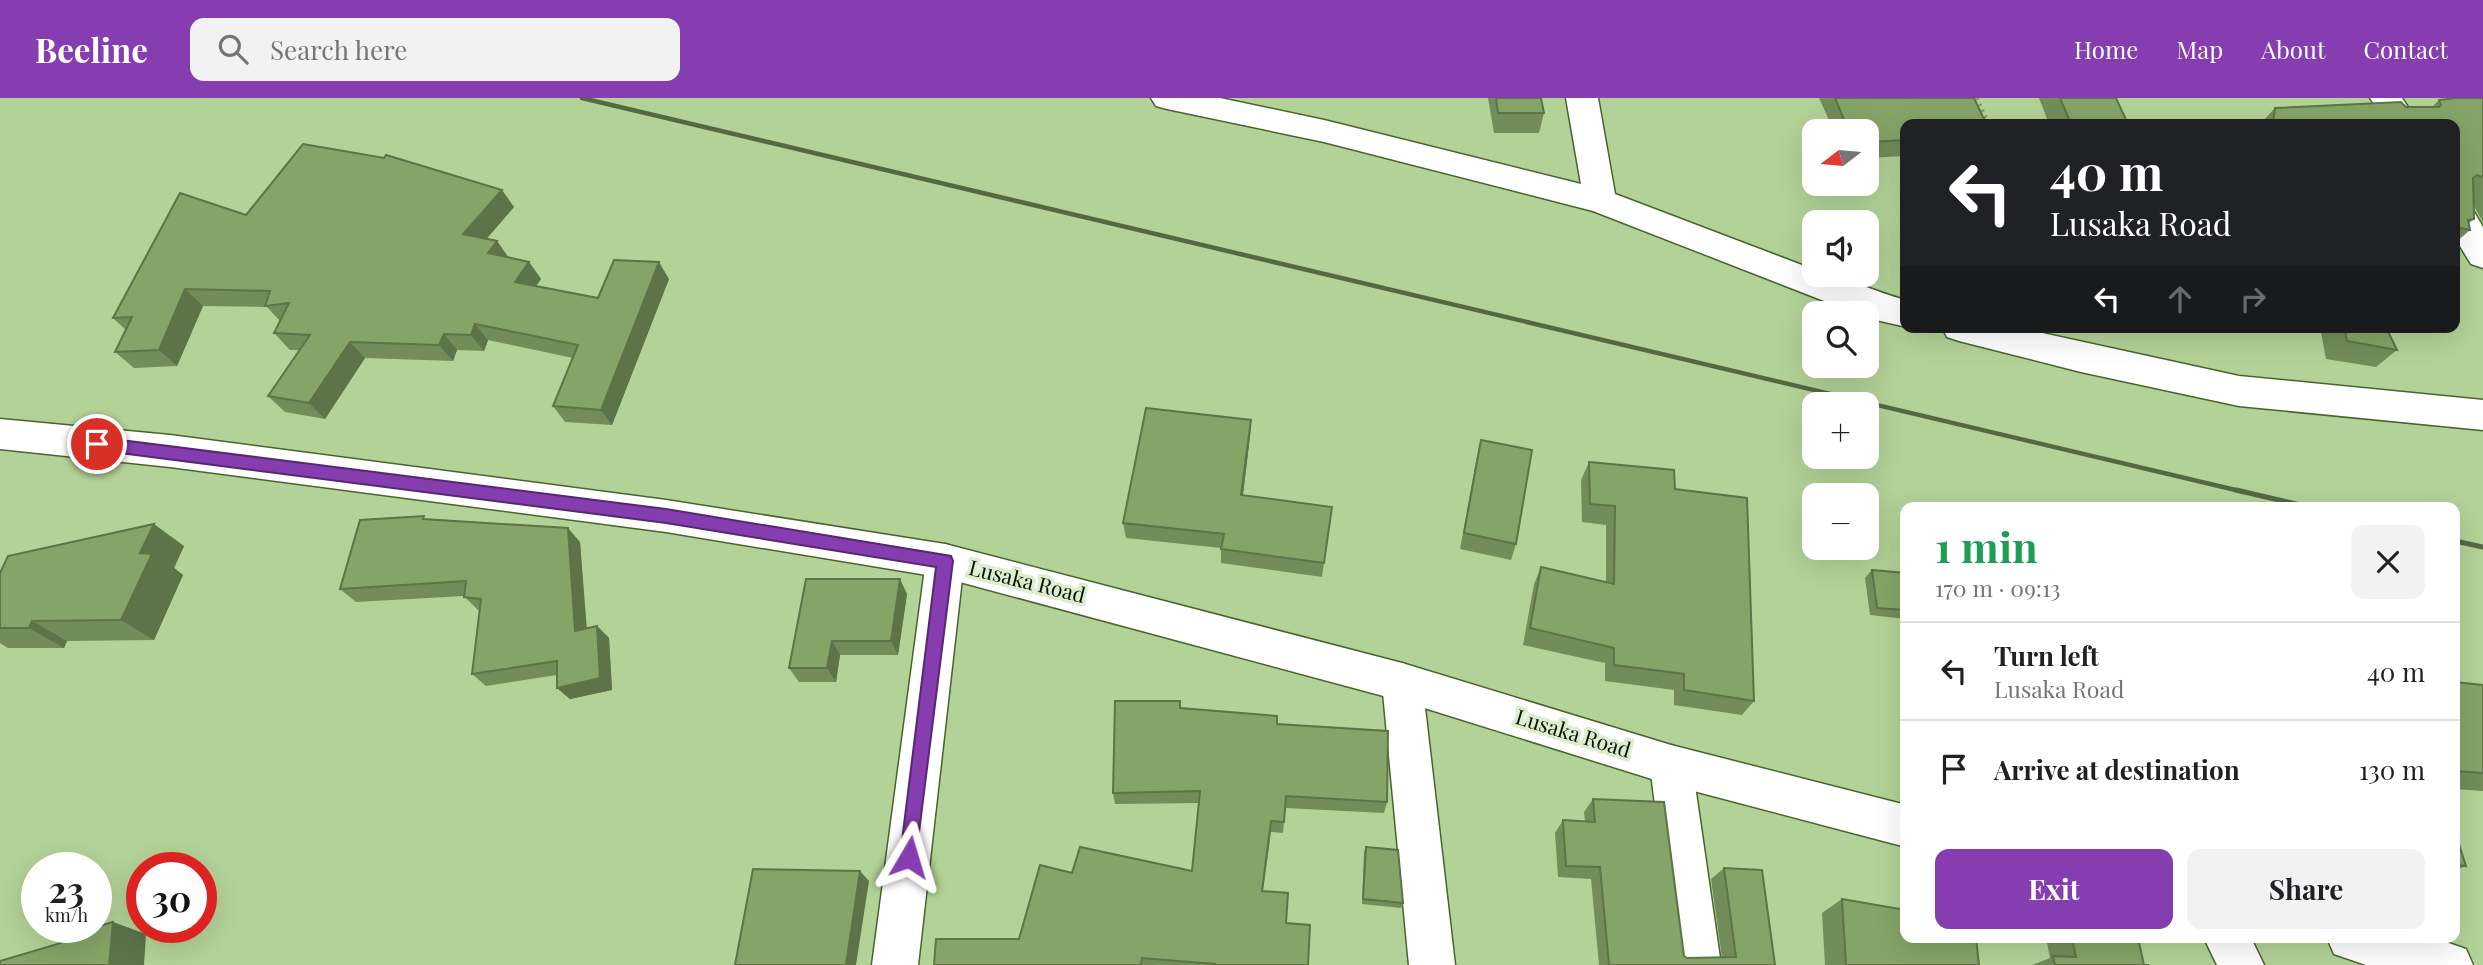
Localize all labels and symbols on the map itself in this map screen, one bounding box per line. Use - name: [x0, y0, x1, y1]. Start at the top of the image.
- north arrow: [1802, 119, 1880, 196]
- pin: [67, 414, 127, 474]
- street label: Lusaka Road: [966, 552, 1089, 608]
- street label: Lusaka Road: [1513, 701, 1635, 763]
- position arrow: [872, 820, 946, 894]
- speed limit sign: 30: [126, 852, 217, 943]

